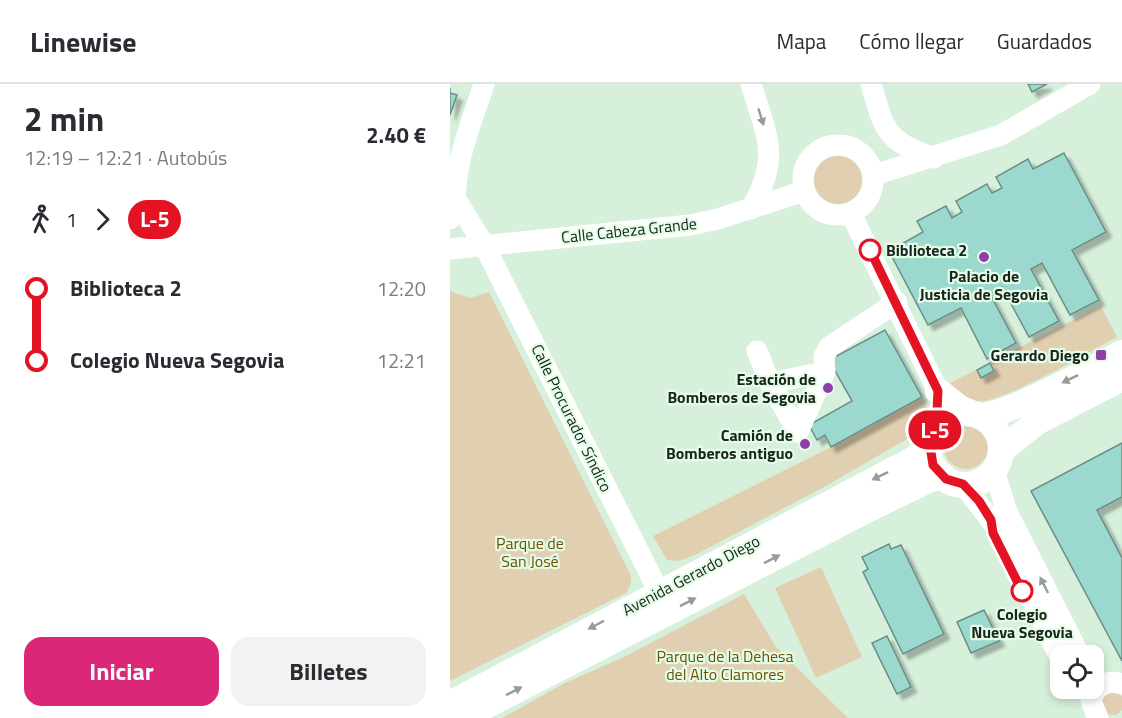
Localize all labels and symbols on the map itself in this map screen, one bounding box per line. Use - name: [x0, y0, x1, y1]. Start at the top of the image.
- one-way arrow: [757, 108, 766, 126]
- street label: Calle Cabeza Grande: [560, 211, 698, 249]
- place label: Biblioteca 2: [886, 238, 967, 262]
- marker: Biblioteca 2: [859, 239, 881, 261]
- marker: Palacio de Justicia de Segovia: [977, 250, 991, 264]
- place label: Palacio de Justicia de Segovia: [920, 264, 1048, 306]
- street label: Calle Procurador Síndico: [526, 340, 618, 496]
- place label: Gerardo Diego: [991, 343, 1089, 367]
- marker: Gerardo Diego: [1094, 348, 1108, 362]
- place label: Estación de Bomberos de Segovia: [667, 367, 816, 409]
- one-way arrow: [1061, 375, 1078, 384]
- marker: Estación de Bomberos de Segovia: [821, 381, 835, 395]
- line badge: L-5: [900, 410, 970, 450]
- place label: Camión de Bomberos antiguo: [666, 423, 793, 465]
- marker: Camión de Bomberos antiguo: [798, 437, 812, 451]
- one-way arrow: [872, 471, 889, 480]
- street label: Avenida Gerardo Diego: [618, 529, 764, 621]
- park label: Parque de San José: [496, 531, 564, 573]
- one-way arrow: [764, 554, 781, 564]
- one-way arrow: [1039, 576, 1048, 593]
- marker: Colegio Nueva Segovia: [1011, 580, 1033, 602]
- one-way arrow: [680, 597, 697, 607]
- place label: Colegio Nueva Segovia: [971, 602, 1073, 644]
- one-way arrow: [588, 620, 605, 630]
- park label: Parque de la Dehesa del Alto Clamores: [656, 644, 794, 686]
- one-way arrow: [506, 686, 523, 696]

